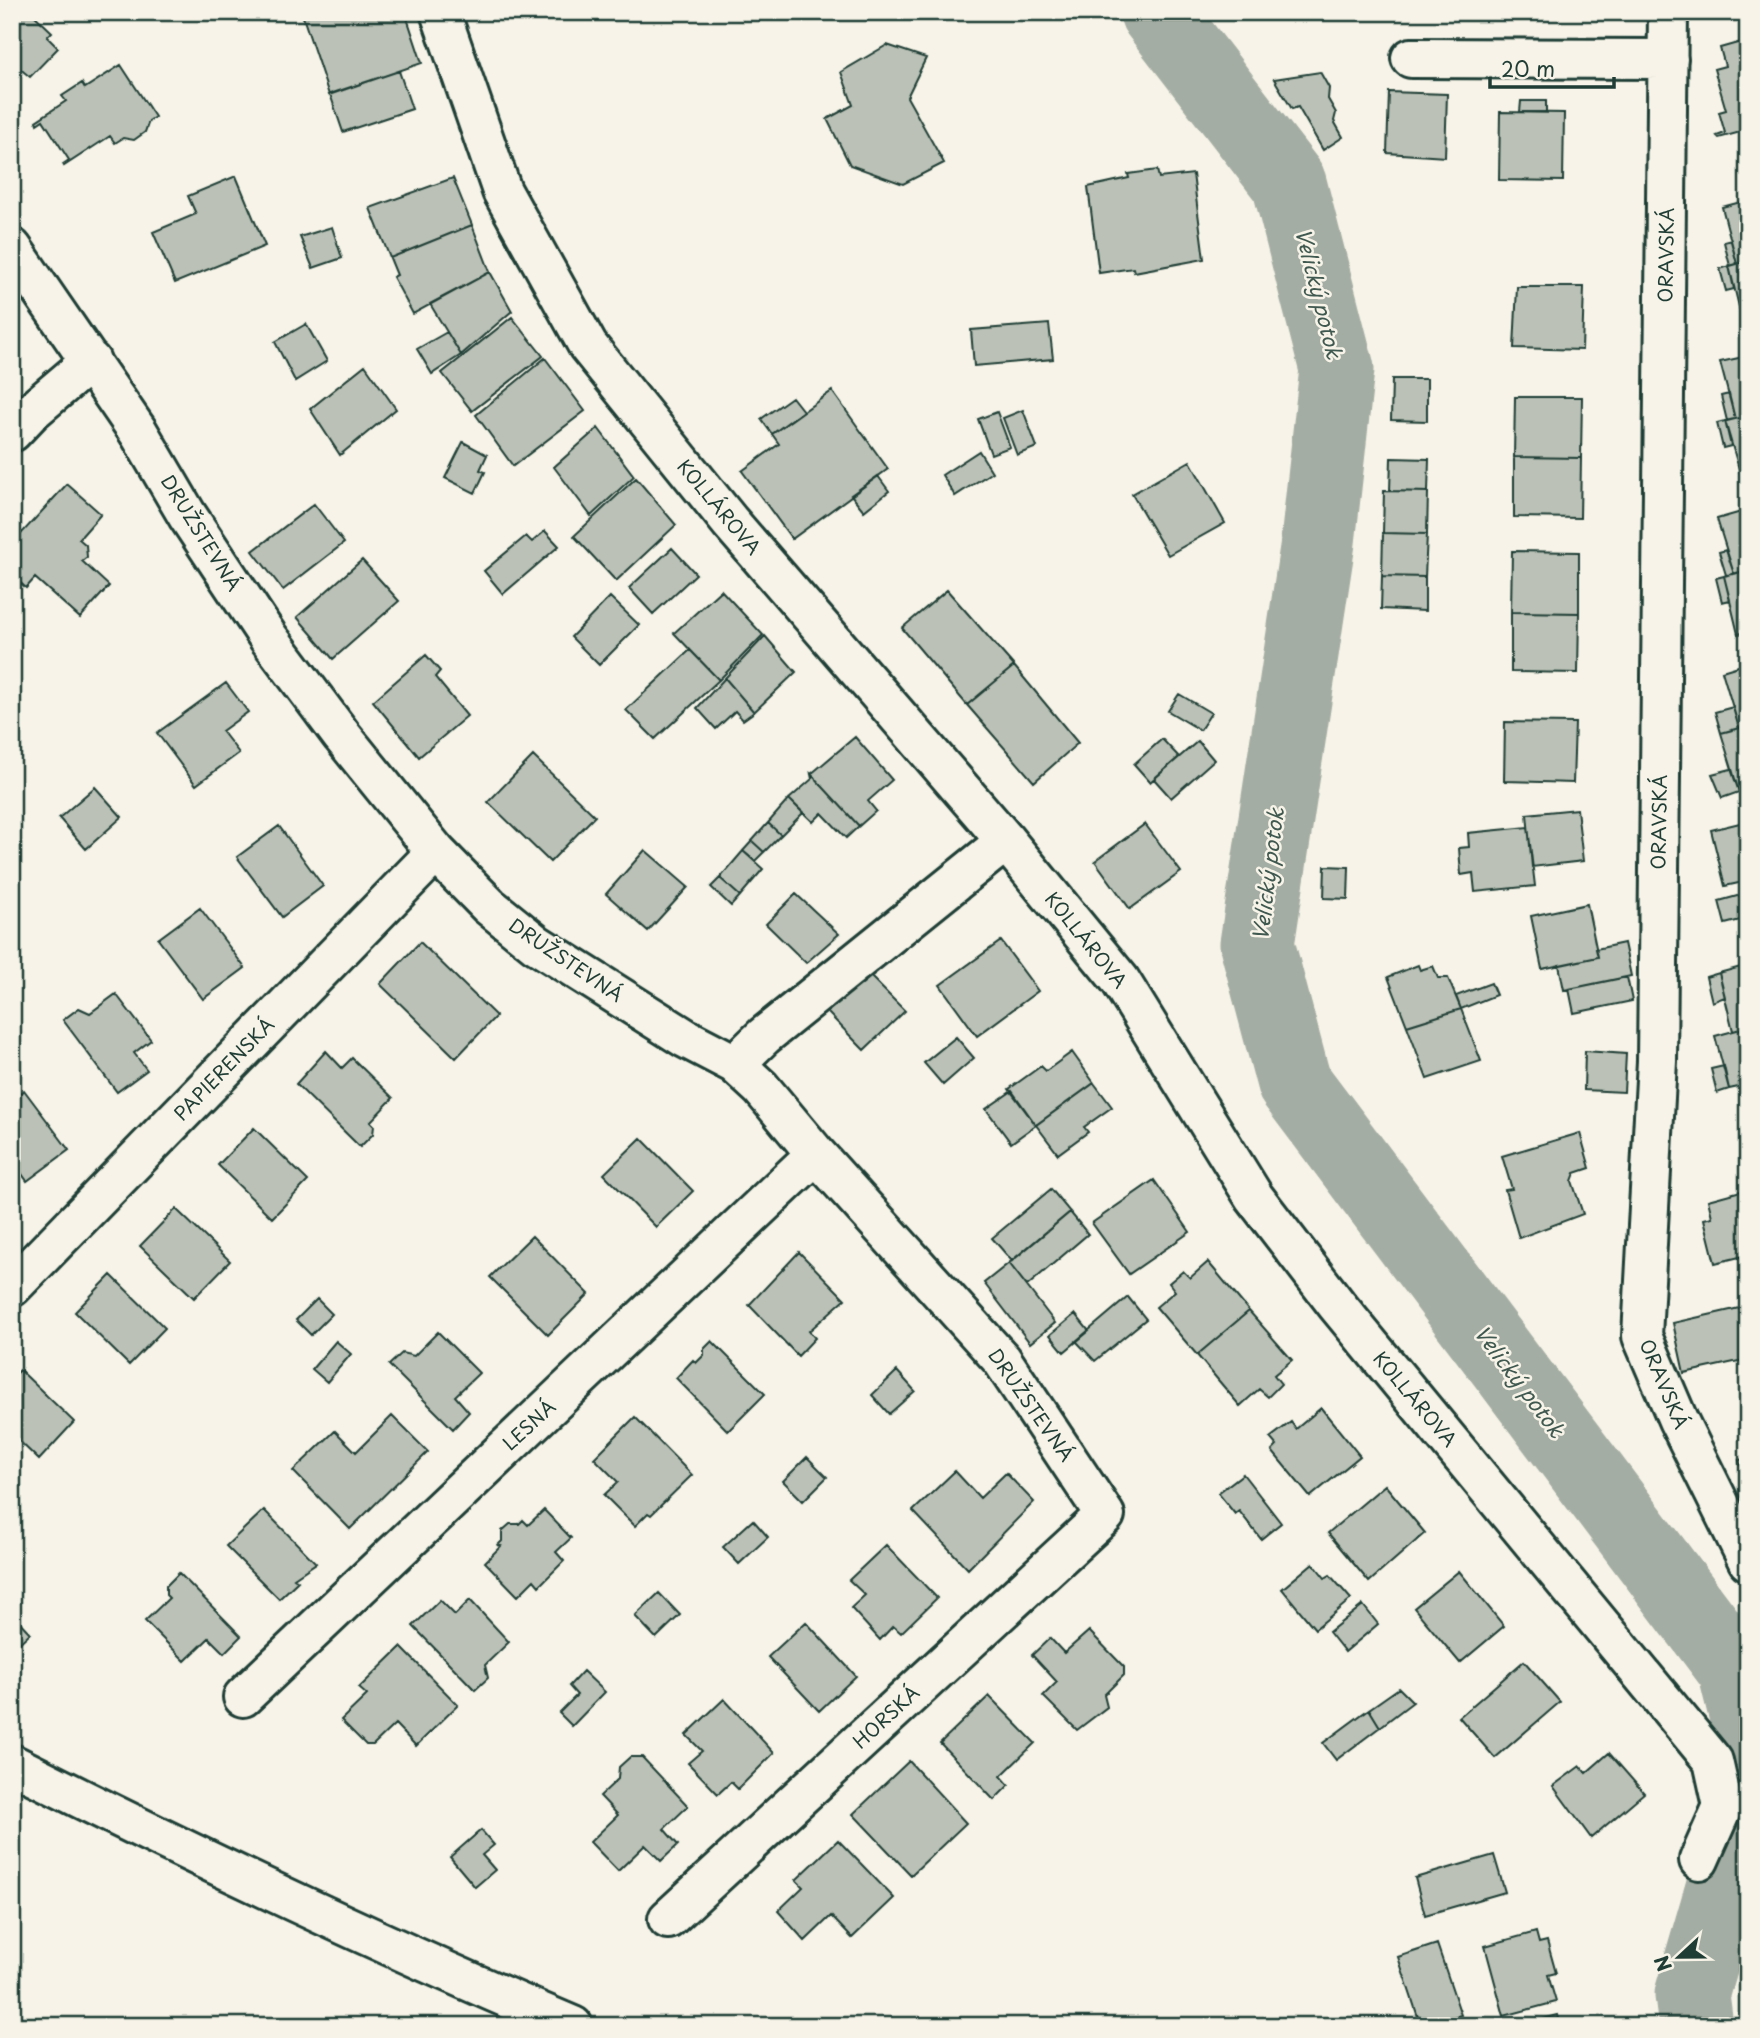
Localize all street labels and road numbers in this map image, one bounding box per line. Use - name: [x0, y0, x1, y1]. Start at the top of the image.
- street label: ORAVSKÁ: [1650, 207, 1680, 303]
- street label: KOLLÁROVA: [671, 452, 768, 560]
- street label: DRUŽSTEVNÁ: [155, 469, 249, 596]
- street label: ORAVSKÁ: [1643, 774, 1673, 870]
- street label: KOLLÁROVA: [1039, 885, 1135, 994]
- street label: DRUŽSTEVNÁ: [504, 911, 629, 1008]
- street label: PAPIERENSKÁ: [167, 1010, 280, 1126]
- street label: ORAVSKÁ: [1633, 1334, 1696, 1433]
- street label: DRUŽSTEVNÁ: [982, 1342, 1081, 1467]
- street label: KOLLÁROVA: [1367, 1344, 1464, 1452]
- street label: LESNÁ: [496, 1392, 561, 1456]
- street label: HORSKÁ: [846, 1678, 925, 1754]

